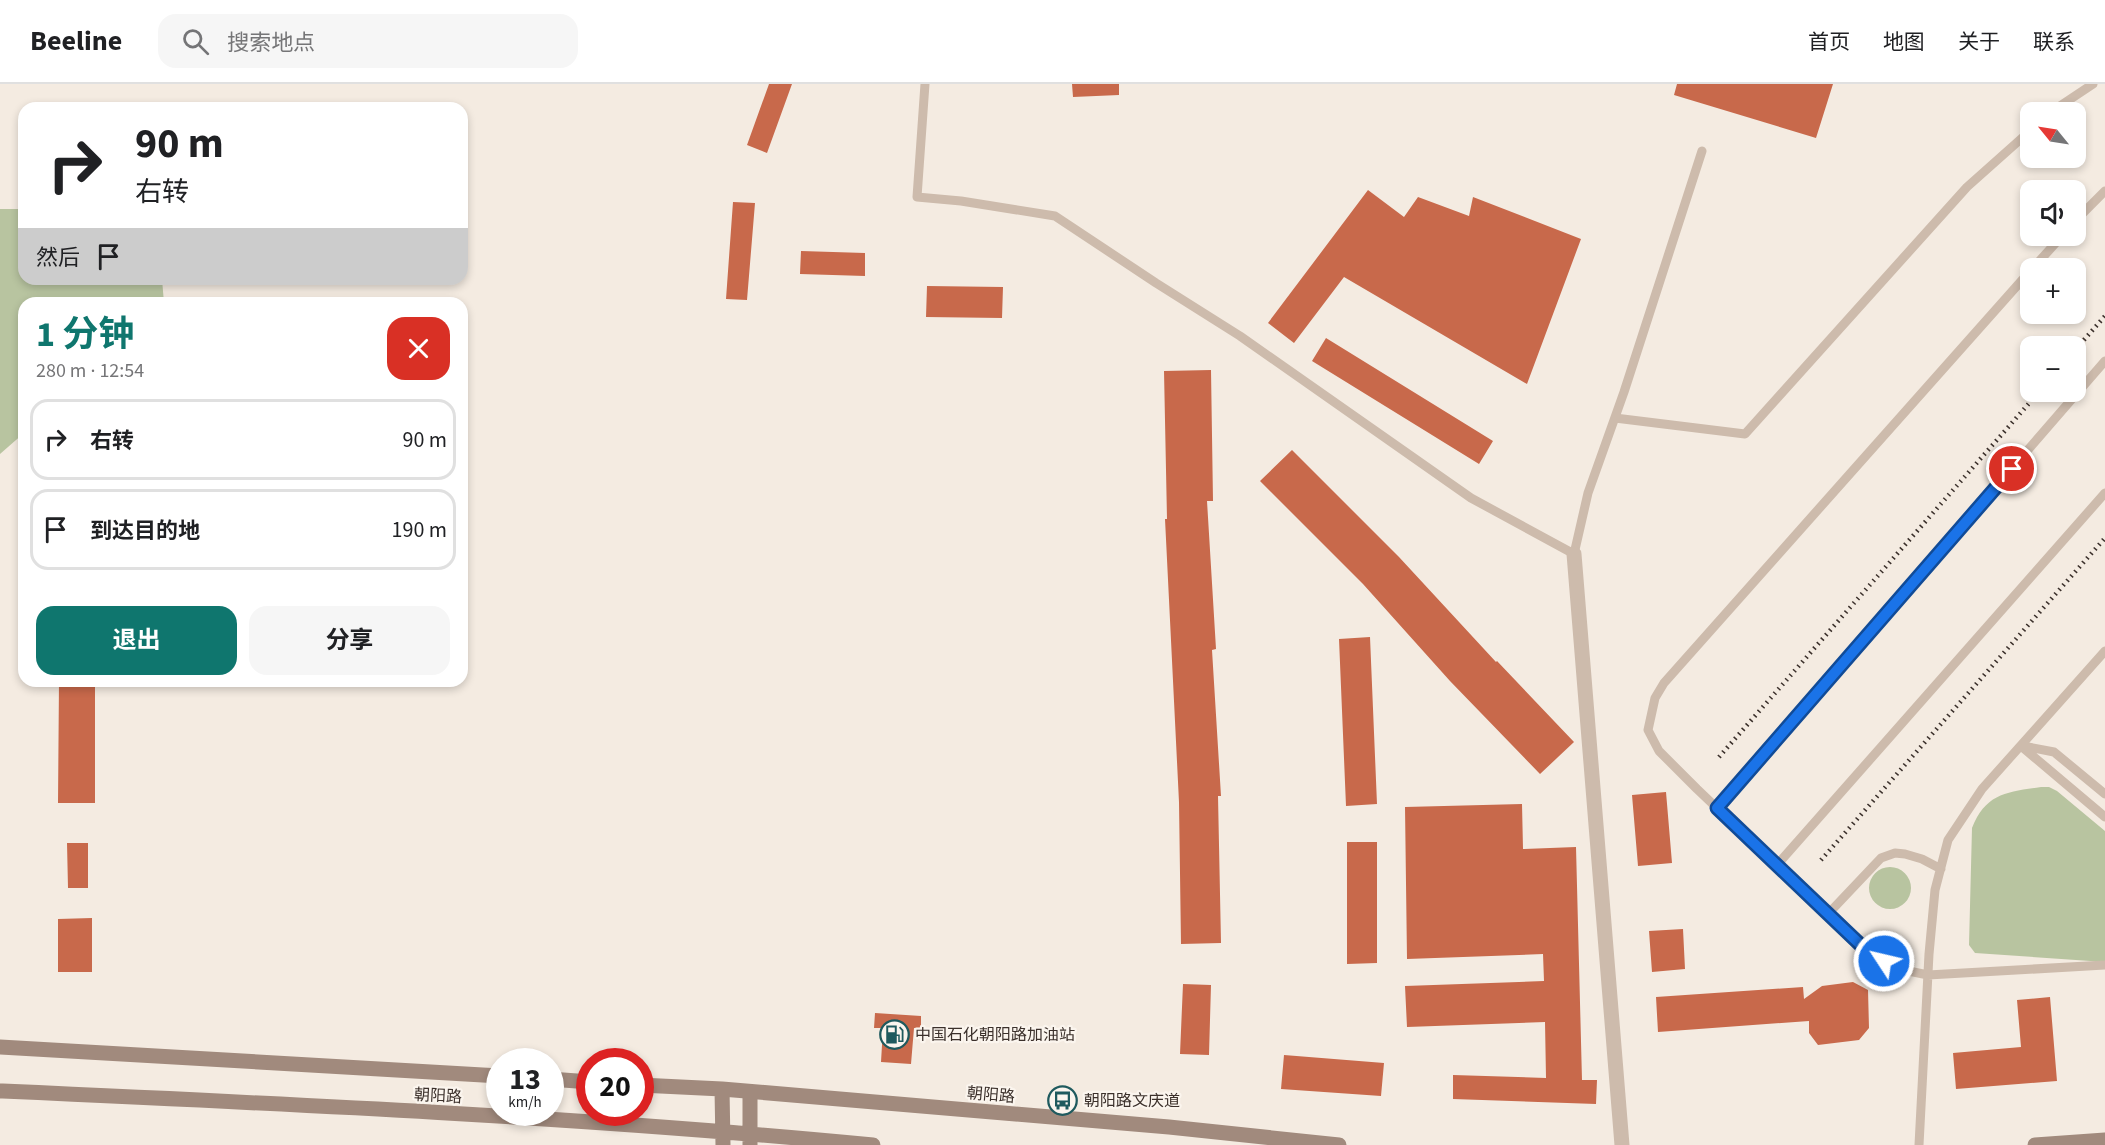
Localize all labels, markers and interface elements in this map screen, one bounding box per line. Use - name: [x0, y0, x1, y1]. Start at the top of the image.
- search box: [158, 14, 578, 68]
- text: Beeline: [30, 21, 122, 61]
- icon: search: [179, 25, 212, 58]
- text: 搜索地点: [227, 27, 315, 59]
- text: 首页: [1808, 27, 1850, 57]
- text: 地图: [1883, 27, 1925, 57]
- text: 关于: [1958, 27, 2000, 57]
- text: 联系: [2033, 27, 2075, 57]
- north arrow: [2020, 102, 2086, 168]
- map controls: [2020, 102, 2086, 402]
- text: 90 m: [135, 114, 224, 174]
- icon: right: [36, 126, 114, 204]
- text: 右转: [135, 173, 189, 212]
- button: sound: [2020, 180, 2086, 246]
- icon: arrive: [92, 240, 125, 273]
- text: 然后: [36, 242, 80, 274]
- button: +: [2020, 258, 2086, 324]
- text: 1 分钟: [36, 309, 134, 360]
- button: close: [387, 317, 450, 380]
- button: −: [2020, 336, 2086, 402]
- text: 280 m · 12:54: [36, 357, 144, 385]
- icon: right: [39, 423, 72, 456]
- text: 90 m: [402, 424, 447, 456]
- text: 右转: [90, 425, 134, 457]
- pin: [1986, 443, 2037, 494]
- icon: arrive: [1995, 452, 2028, 485]
- icon: arrive: [39, 513, 72, 546]
- text: 190 m: [392, 514, 447, 546]
- text: 到达目的地: [90, 515, 200, 547]
- button: 退出: [36, 606, 237, 675]
- button: 分享: [249, 606, 450, 675]
- position arrow: [1852, 929, 1916, 993]
- fuel station icon: 中国石化朝阳路加油站: [878, 1018, 910, 1050]
- place label: 中国石化朝阳路加油站: [915, 1024, 1075, 1046]
- speed limit sign: 20: [576, 1048, 654, 1126]
- text: 13: [509, 1058, 541, 1101]
- street label: 朝阳路: [966, 1082, 1016, 1108]
- street label: 朝阳路: [413, 1084, 462, 1108]
- bus stop icon: 朝阳路文庆道: [1047, 1084, 1079, 1116]
- place label: 朝阳路文庆道: [1084, 1090, 1180, 1112]
- text: km/h: [508, 1092, 542, 1113]

